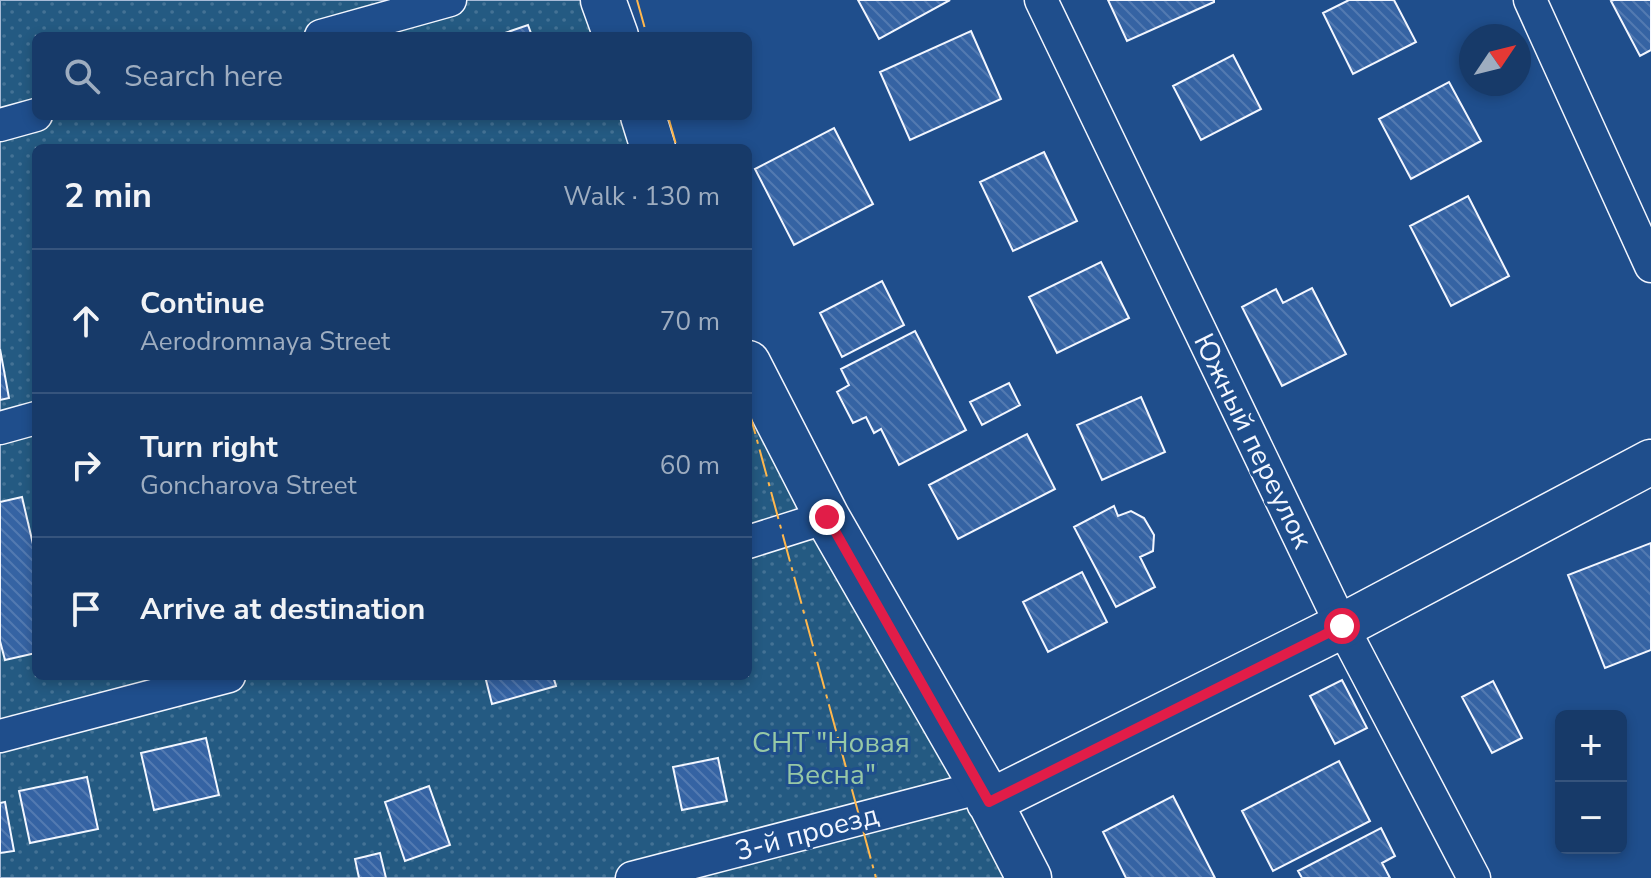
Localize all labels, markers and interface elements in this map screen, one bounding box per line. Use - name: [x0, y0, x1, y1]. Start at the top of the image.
- north arrow: [1459, 24, 1531, 96]
- search box: [32, 32, 752, 120]
- icon: search: [60, 54, 104, 98]
- text: Search here: [124, 56, 283, 97]
- text: 2 min: [64, 173, 152, 219]
- text: Walk · 130 m: [563, 179, 720, 214]
- text: Continue: [140, 283, 265, 324]
- icon: ahead: [64, 299, 108, 343]
- text: 70 m: [660, 304, 720, 339]
- text: Aerodromnaya Street: [140, 324, 390, 359]
- street label: Южный переулок: [1185, 327, 1322, 555]
- text: Turn right: [140, 427, 278, 468]
- icon: right: [64, 443, 108, 487]
- text: 60 m: [660, 448, 720, 483]
- text: Goncharova Street: [140, 468, 357, 503]
- route end: [809, 499, 845, 535]
- icon: arrive: [64, 587, 108, 631]
- text: Arrive at destination: [140, 589, 425, 630]
- route start: [1324, 608, 1360, 644]
- map controls: [1555, 710, 1627, 854]
- button: +: [1555, 710, 1627, 782]
- park label: СНТ "Новая Весна": [752, 724, 910, 794]
- button: −: [1555, 782, 1627, 854]
- street label: 3-й проезд: [731, 796, 883, 870]

